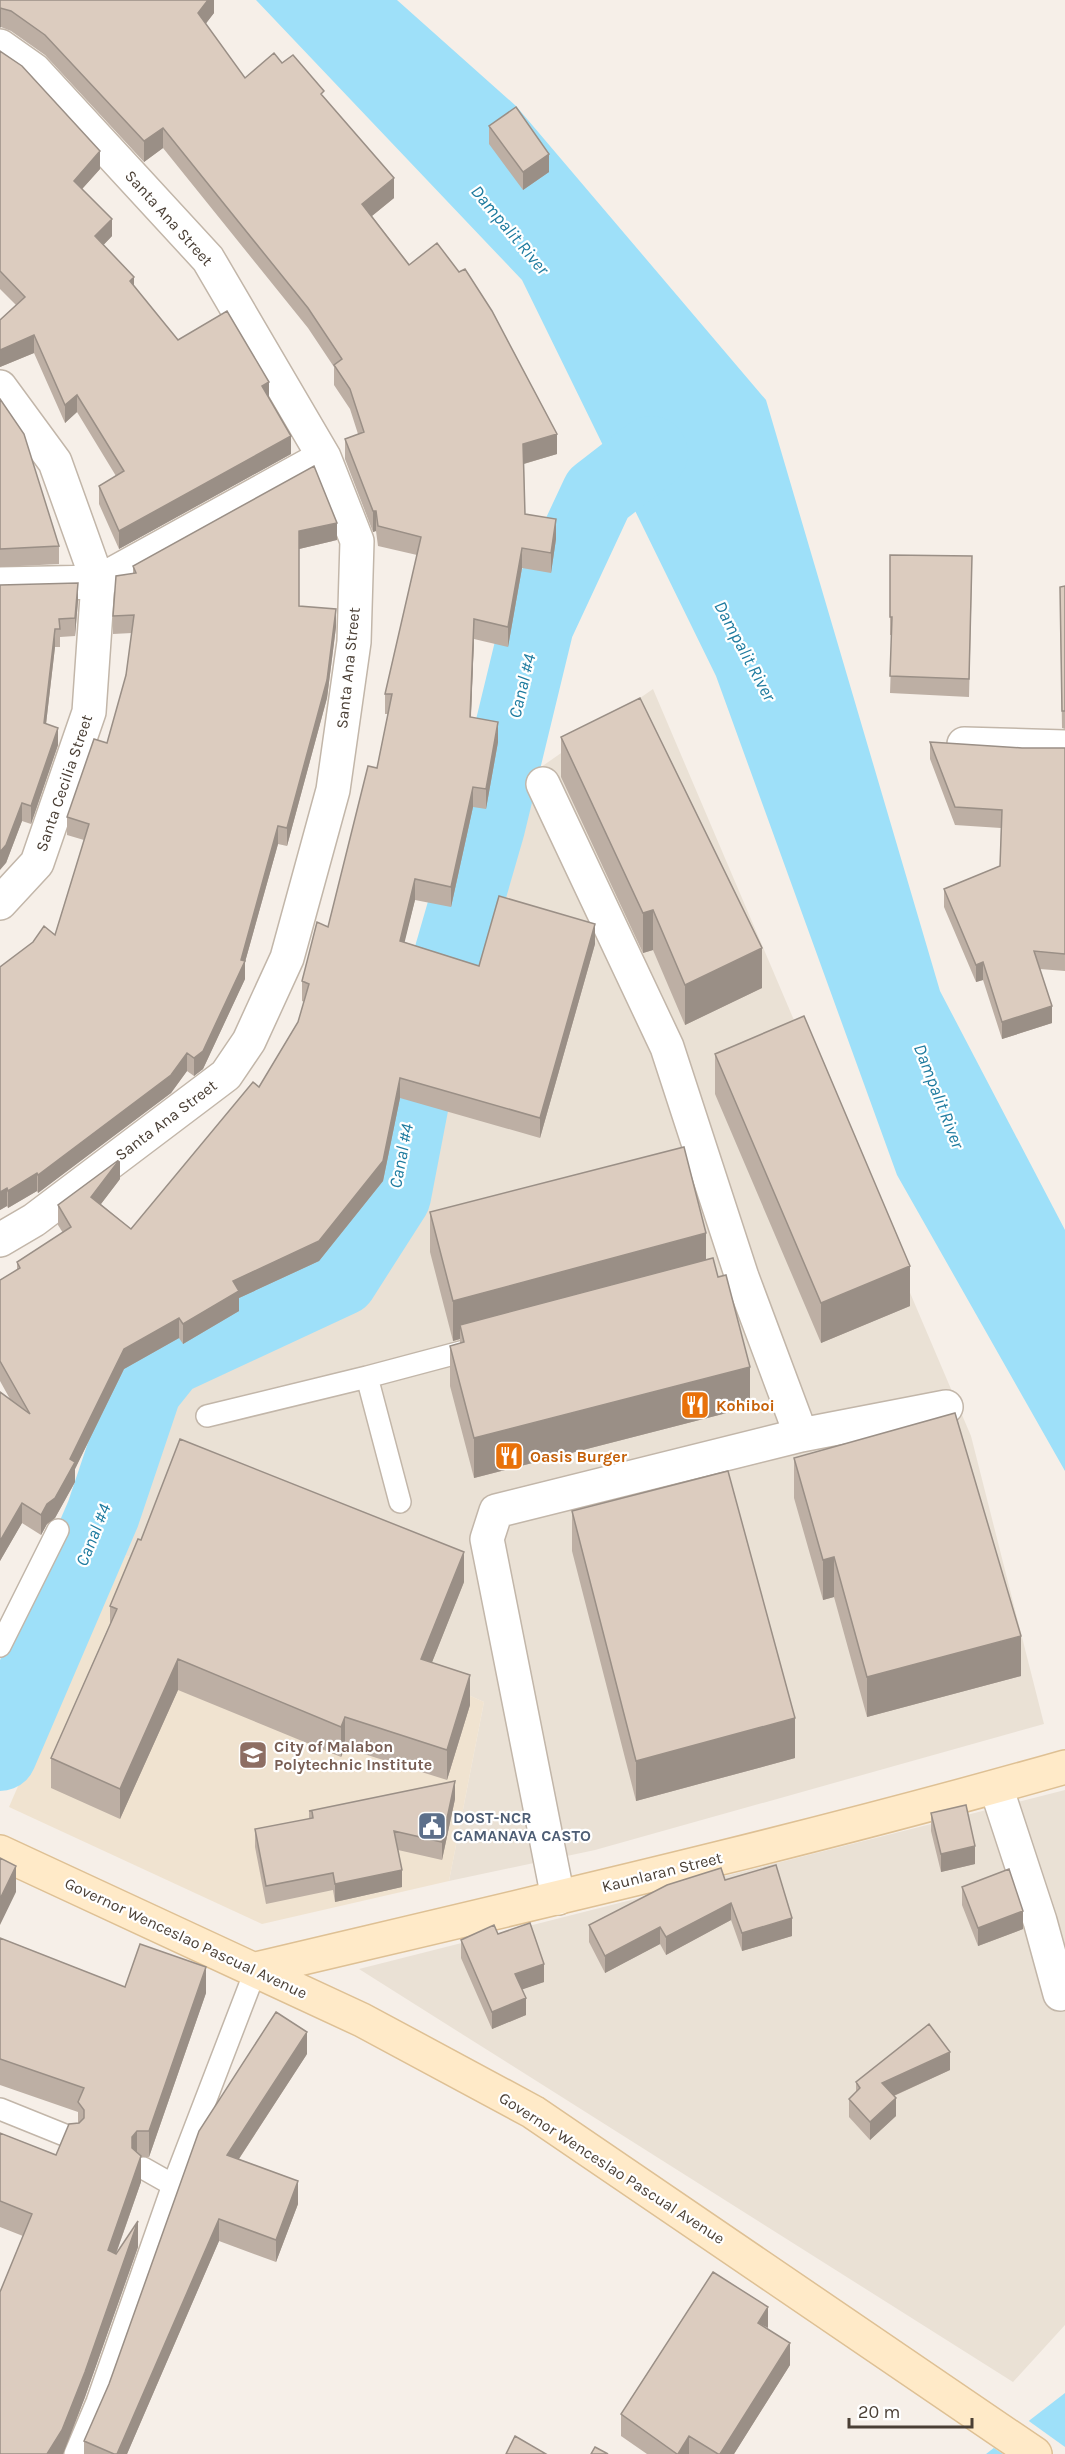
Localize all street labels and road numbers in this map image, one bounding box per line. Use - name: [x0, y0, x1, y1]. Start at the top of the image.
- street label: Santa Ana Street: [121, 166, 217, 270]
- street label: Santa Ana Street: [332, 606, 364, 730]
- street label: Santa Cecilia Street: [32, 712, 96, 854]
- street label: Santa Ana Street: [112, 1076, 220, 1164]
- street label: Kaunlaran Street: [600, 1848, 724, 1896]
- street label: Governor Wenceslao Pascual Avenue: [62, 1873, 310, 2003]
- street label: Governor Wenceslao Pascual Avenue: [496, 2088, 728, 2248]

